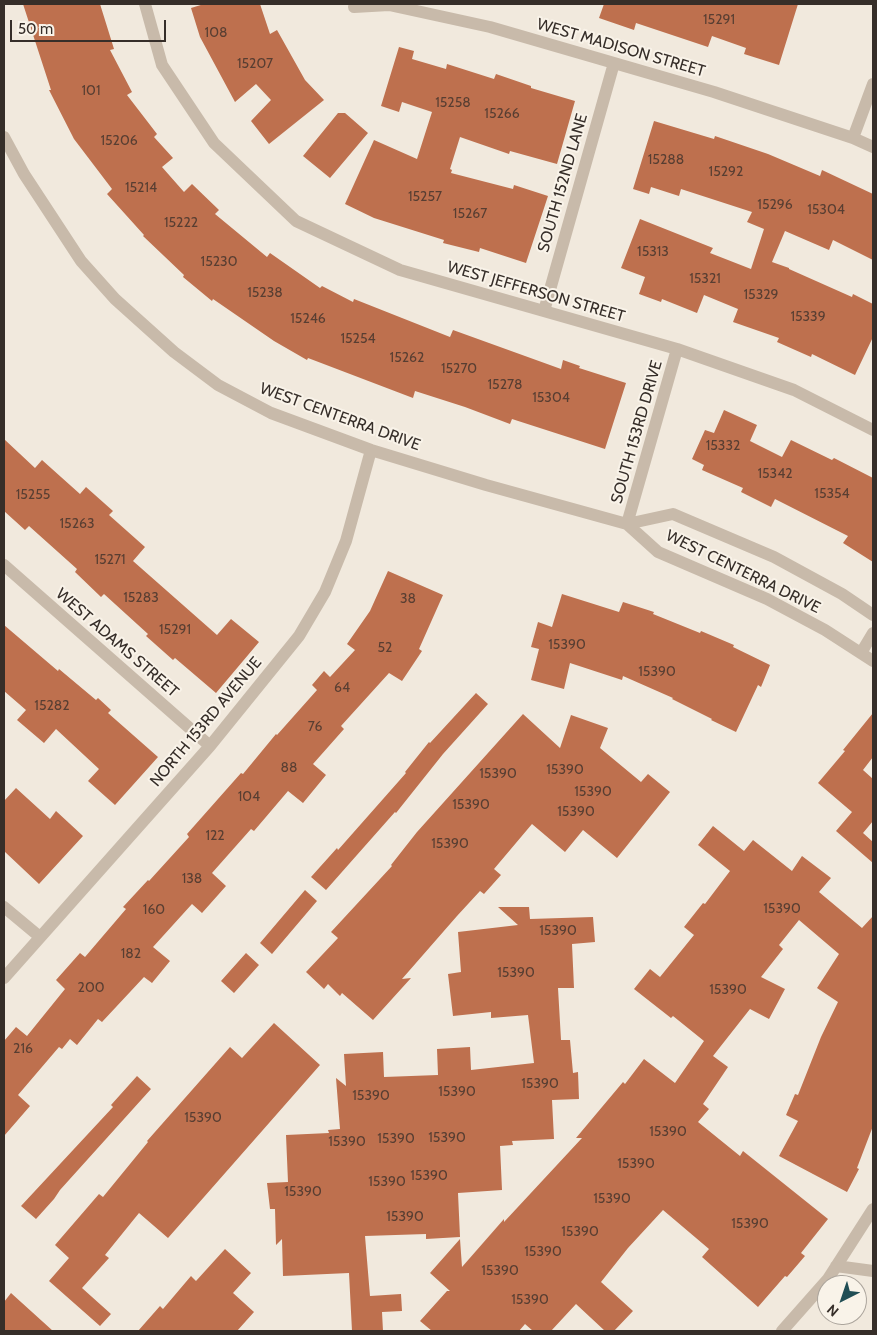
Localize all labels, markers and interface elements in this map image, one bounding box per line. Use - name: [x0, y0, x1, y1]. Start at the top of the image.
- scale bar: [12, 10, 169, 42]
- house number: 15291: [703, 12, 735, 28]
- street label: WEST MADISON STREET: [535, 15, 707, 81]
- text: 50 m: [18, 20, 53, 38]
- house number: 108: [205, 25, 227, 41]
- house number: 15207: [237, 56, 273, 72]
- house number: 101: [82, 83, 100, 99]
- house number: 15258: [435, 95, 471, 111]
- house number: 15266: [484, 106, 520, 122]
- street label: SOUTH 152ND LANE: [534, 111, 592, 255]
- house number: 15206: [100, 133, 138, 149]
- house number: 15288: [648, 152, 684, 168]
- house number: 15292: [709, 164, 743, 180]
- house number: 15214: [125, 180, 157, 196]
- house number: 15257: [408, 189, 442, 205]
- house number: 15296: [757, 197, 793, 213]
- house number: 15304: [807, 202, 845, 218]
- house number: 15267: [453, 206, 487, 222]
- house number: 15222: [164, 215, 198, 231]
- house number: 15313: [637, 244, 669, 260]
- house number: 15230: [201, 254, 237, 270]
- street label: WEST JEFFERSON STREET: [445, 257, 627, 327]
- house number: 15321: [689, 271, 721, 287]
- house number: 15238: [247, 285, 283, 301]
- house number: 15329: [744, 287, 778, 303]
- house number: 15339: [790, 309, 826, 325]
- house number: 15246: [290, 311, 326, 327]
- house number: 15254: [340, 331, 376, 347]
- house number: 15262: [390, 350, 424, 366]
- street label: SOUTH 153RD DRIVE: [607, 358, 667, 506]
- house number: 15270: [441, 361, 477, 377]
- house number: 15278: [488, 377, 522, 393]
- street label: WEST CENTERRA DRIVE: [257, 379, 423, 455]
- house number: 15304: [532, 390, 570, 406]
- house number: 15332: [706, 438, 740, 454]
- house number: 15342: [757, 466, 793, 482]
- house number: 15354: [814, 486, 850, 502]
- house number: 15255: [16, 487, 50, 503]
- house number: 15263: [60, 516, 94, 532]
- street label: WEST CENTERRA DRIVE: [663, 526, 823, 618]
- house number: 15271: [94, 552, 126, 568]
- street label: WEST ADAMS STREET: [52, 584, 182, 702]
- house number: 15283: [123, 590, 159, 606]
- house number: 38: [400, 591, 416, 607]
- house number: 15291: [159, 622, 191, 638]
- house number: 15390: [548, 637, 586, 653]
- house number: 52: [378, 640, 392, 656]
- street label: NORTH 153RD AVENUE: [146, 653, 266, 791]
- house number: 15390: [638, 664, 676, 680]
- house number: 64: [334, 680, 350, 696]
- house number: 15282: [34, 698, 70, 714]
- house number: 76: [308, 719, 322, 735]
- house number: 88: [281, 760, 297, 776]
- house number: 15390: [546, 762, 584, 778]
- house number: 15390: [479, 766, 517, 782]
- house number: 15390: [574, 784, 612, 800]
- house number: 104: [238, 789, 260, 805]
- house number: 15390: [452, 797, 490, 813]
- house number: 15390: [557, 804, 595, 820]
- house number: 122: [205, 828, 225, 844]
- house number: 15390: [431, 836, 469, 852]
- house number: 138: [182, 871, 202, 887]
- house number: 15390: [763, 901, 801, 917]
- house number: 160: [143, 902, 165, 918]
- house number: 15390: [539, 923, 577, 939]
- house number: 182: [121, 946, 141, 962]
- house number: 15390: [497, 965, 535, 981]
- house number: 200: [78, 980, 104, 996]
- house number: 15390: [709, 982, 747, 998]
- house number: 216: [13, 1041, 33, 1057]
- house number: 15390: [521, 1076, 559, 1092]
- house number: 15390: [438, 1084, 476, 1100]
- house number: 15390: [352, 1088, 390, 1104]
- house number: 15390: [184, 1110, 222, 1126]
- house number: 15390: [649, 1124, 687, 1140]
- house number: 15390: [428, 1130, 466, 1146]
- house number: 15390: [377, 1131, 415, 1147]
- house number: 15390: [328, 1134, 366, 1150]
- house number: 15390: [617, 1156, 655, 1172]
- house number: 15390: [410, 1168, 448, 1184]
- house number: 15390: [368, 1174, 406, 1190]
- house number: 15390: [284, 1184, 322, 1200]
- house number: 15390: [593, 1191, 631, 1207]
- house number: 15390: [386, 1209, 424, 1225]
- house number: 15390: [731, 1216, 769, 1232]
- house number: 15390: [561, 1224, 599, 1240]
- house number: 15390: [524, 1244, 562, 1260]
- house number: 15390: [481, 1263, 519, 1279]
- north arrow: [817, 1275, 867, 1325]
- house number: 15390: [511, 1292, 549, 1308]
- text: N: [823, 1301, 842, 1321]

